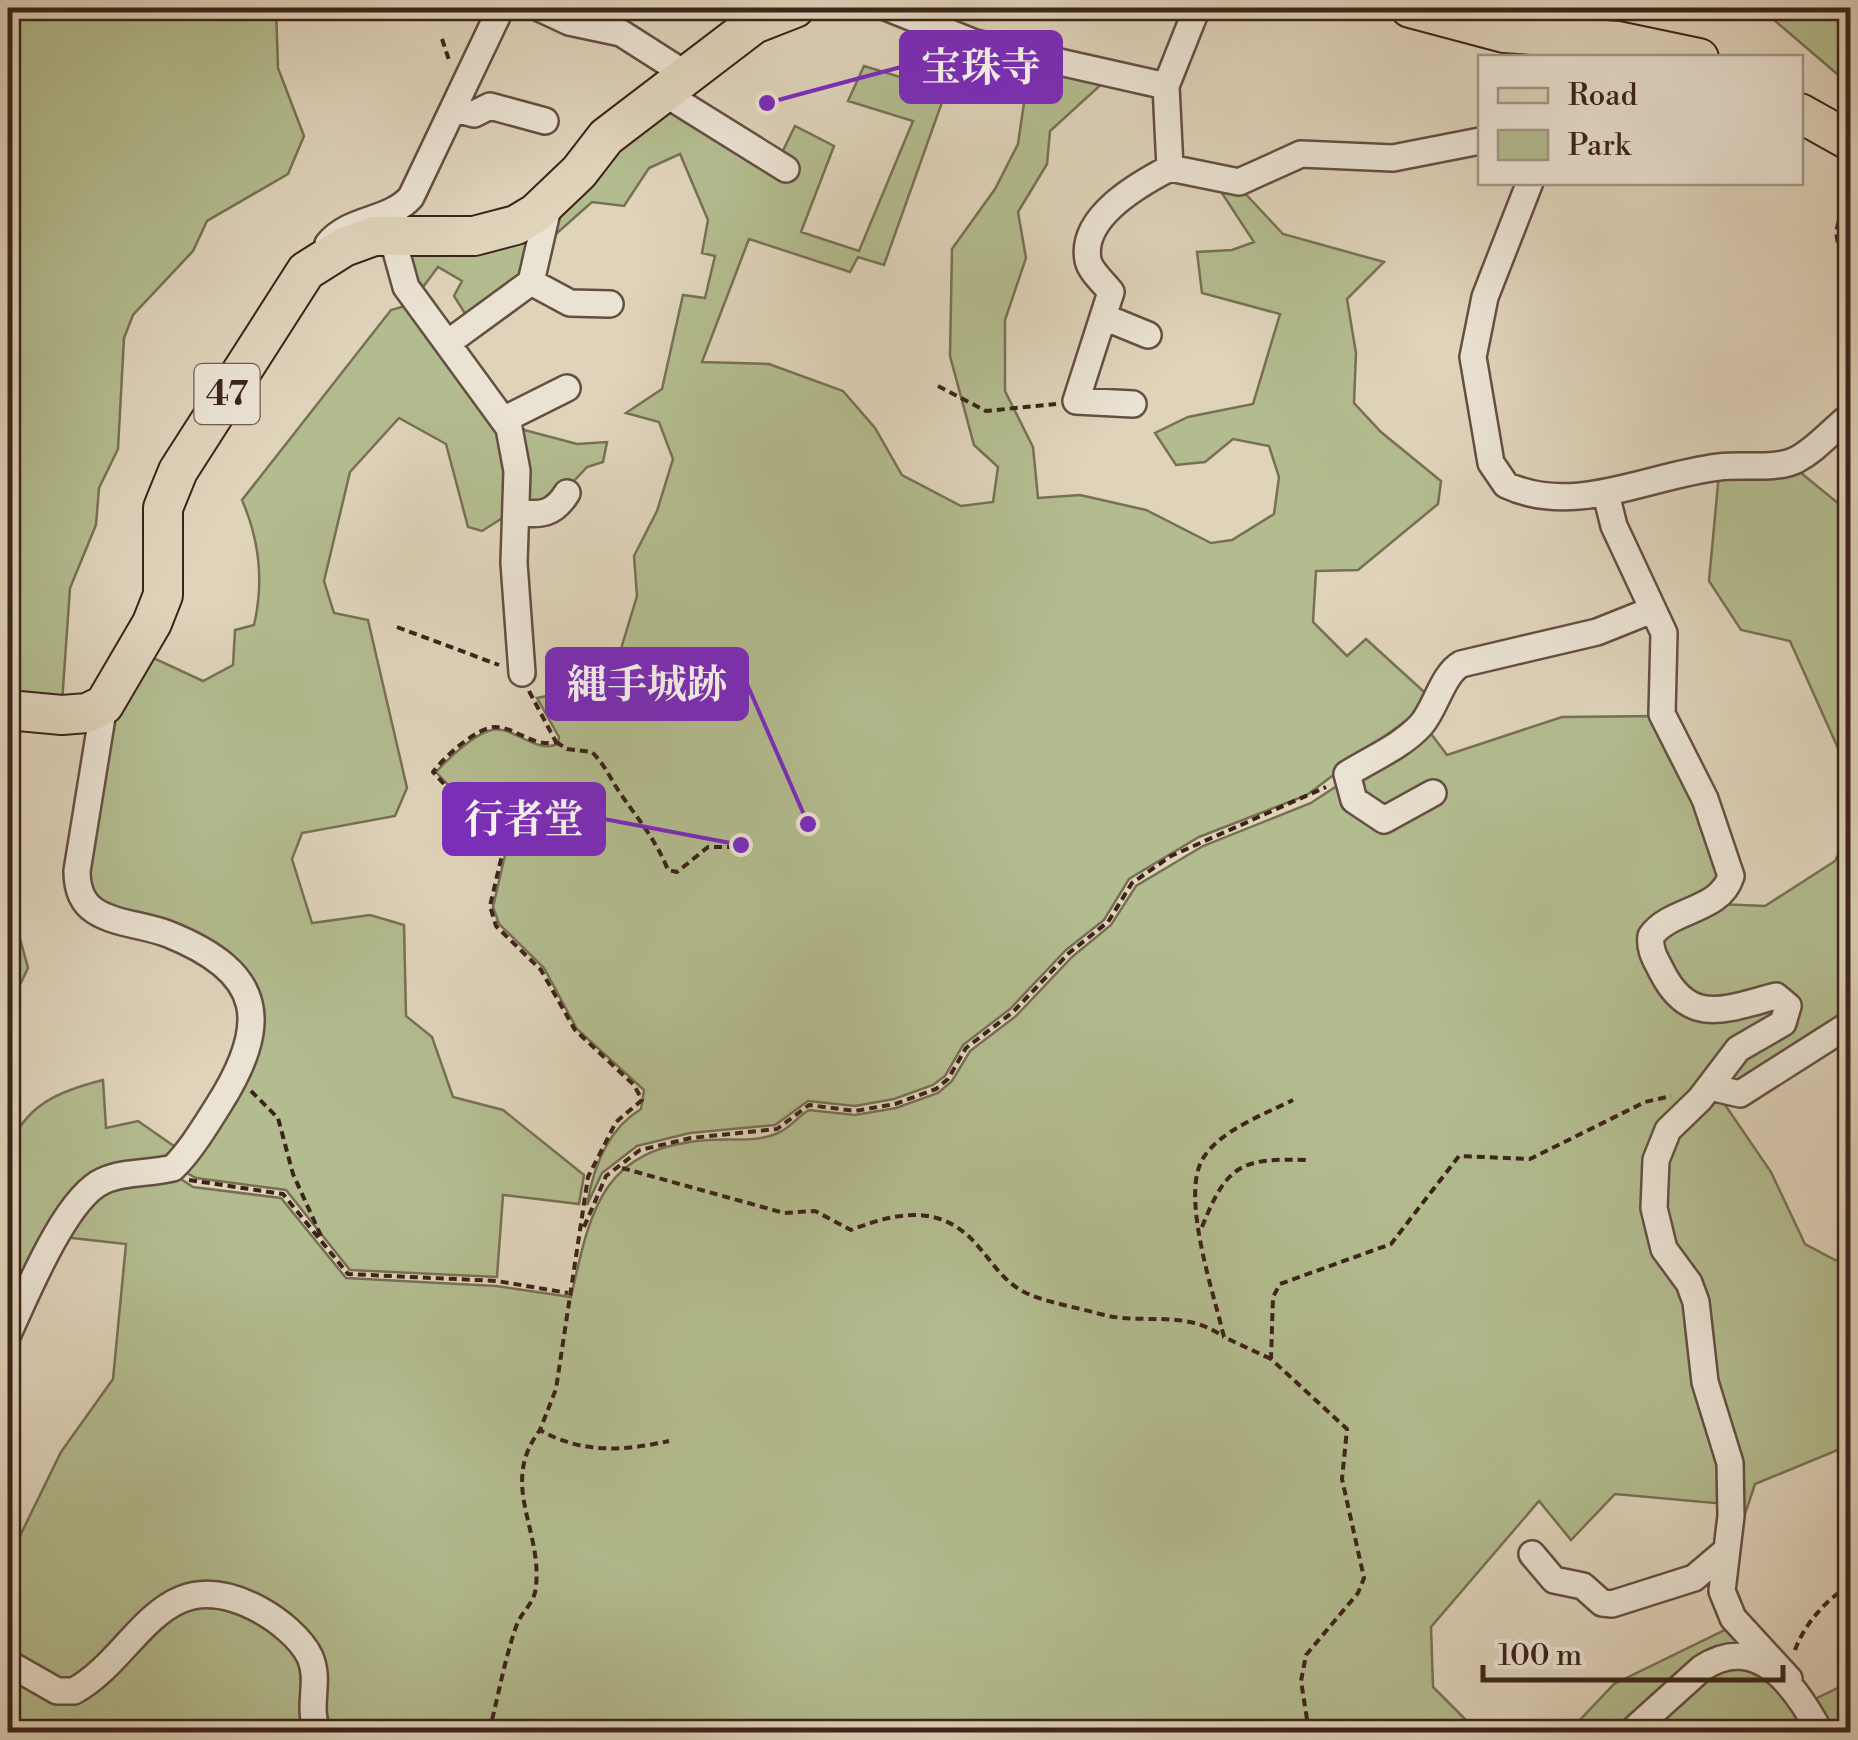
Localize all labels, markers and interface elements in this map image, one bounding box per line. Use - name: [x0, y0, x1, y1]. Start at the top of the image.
- callout: 宝珠寺: [901, 32, 1061, 102]
- text: 宝珠寺: [921, 44, 1041, 94]
- legend: [1478, 55, 1803, 185]
- text: Road: [1568, 77, 1638, 115]
- text: Park: [1568, 127, 1632, 165]
- road number: 47: [194, 364, 260, 424]
- callout: 縄手城跡: [547, 649, 747, 719]
- text: 縄手城跡: [567, 661, 727, 711]
- callout: 行者堂: [444, 784, 604, 854]
- text: 行者堂: [464, 796, 584, 846]
- scale bar: [1483, 1620, 1783, 1682]
- text: 100 m: [1498, 1637, 1582, 1675]

